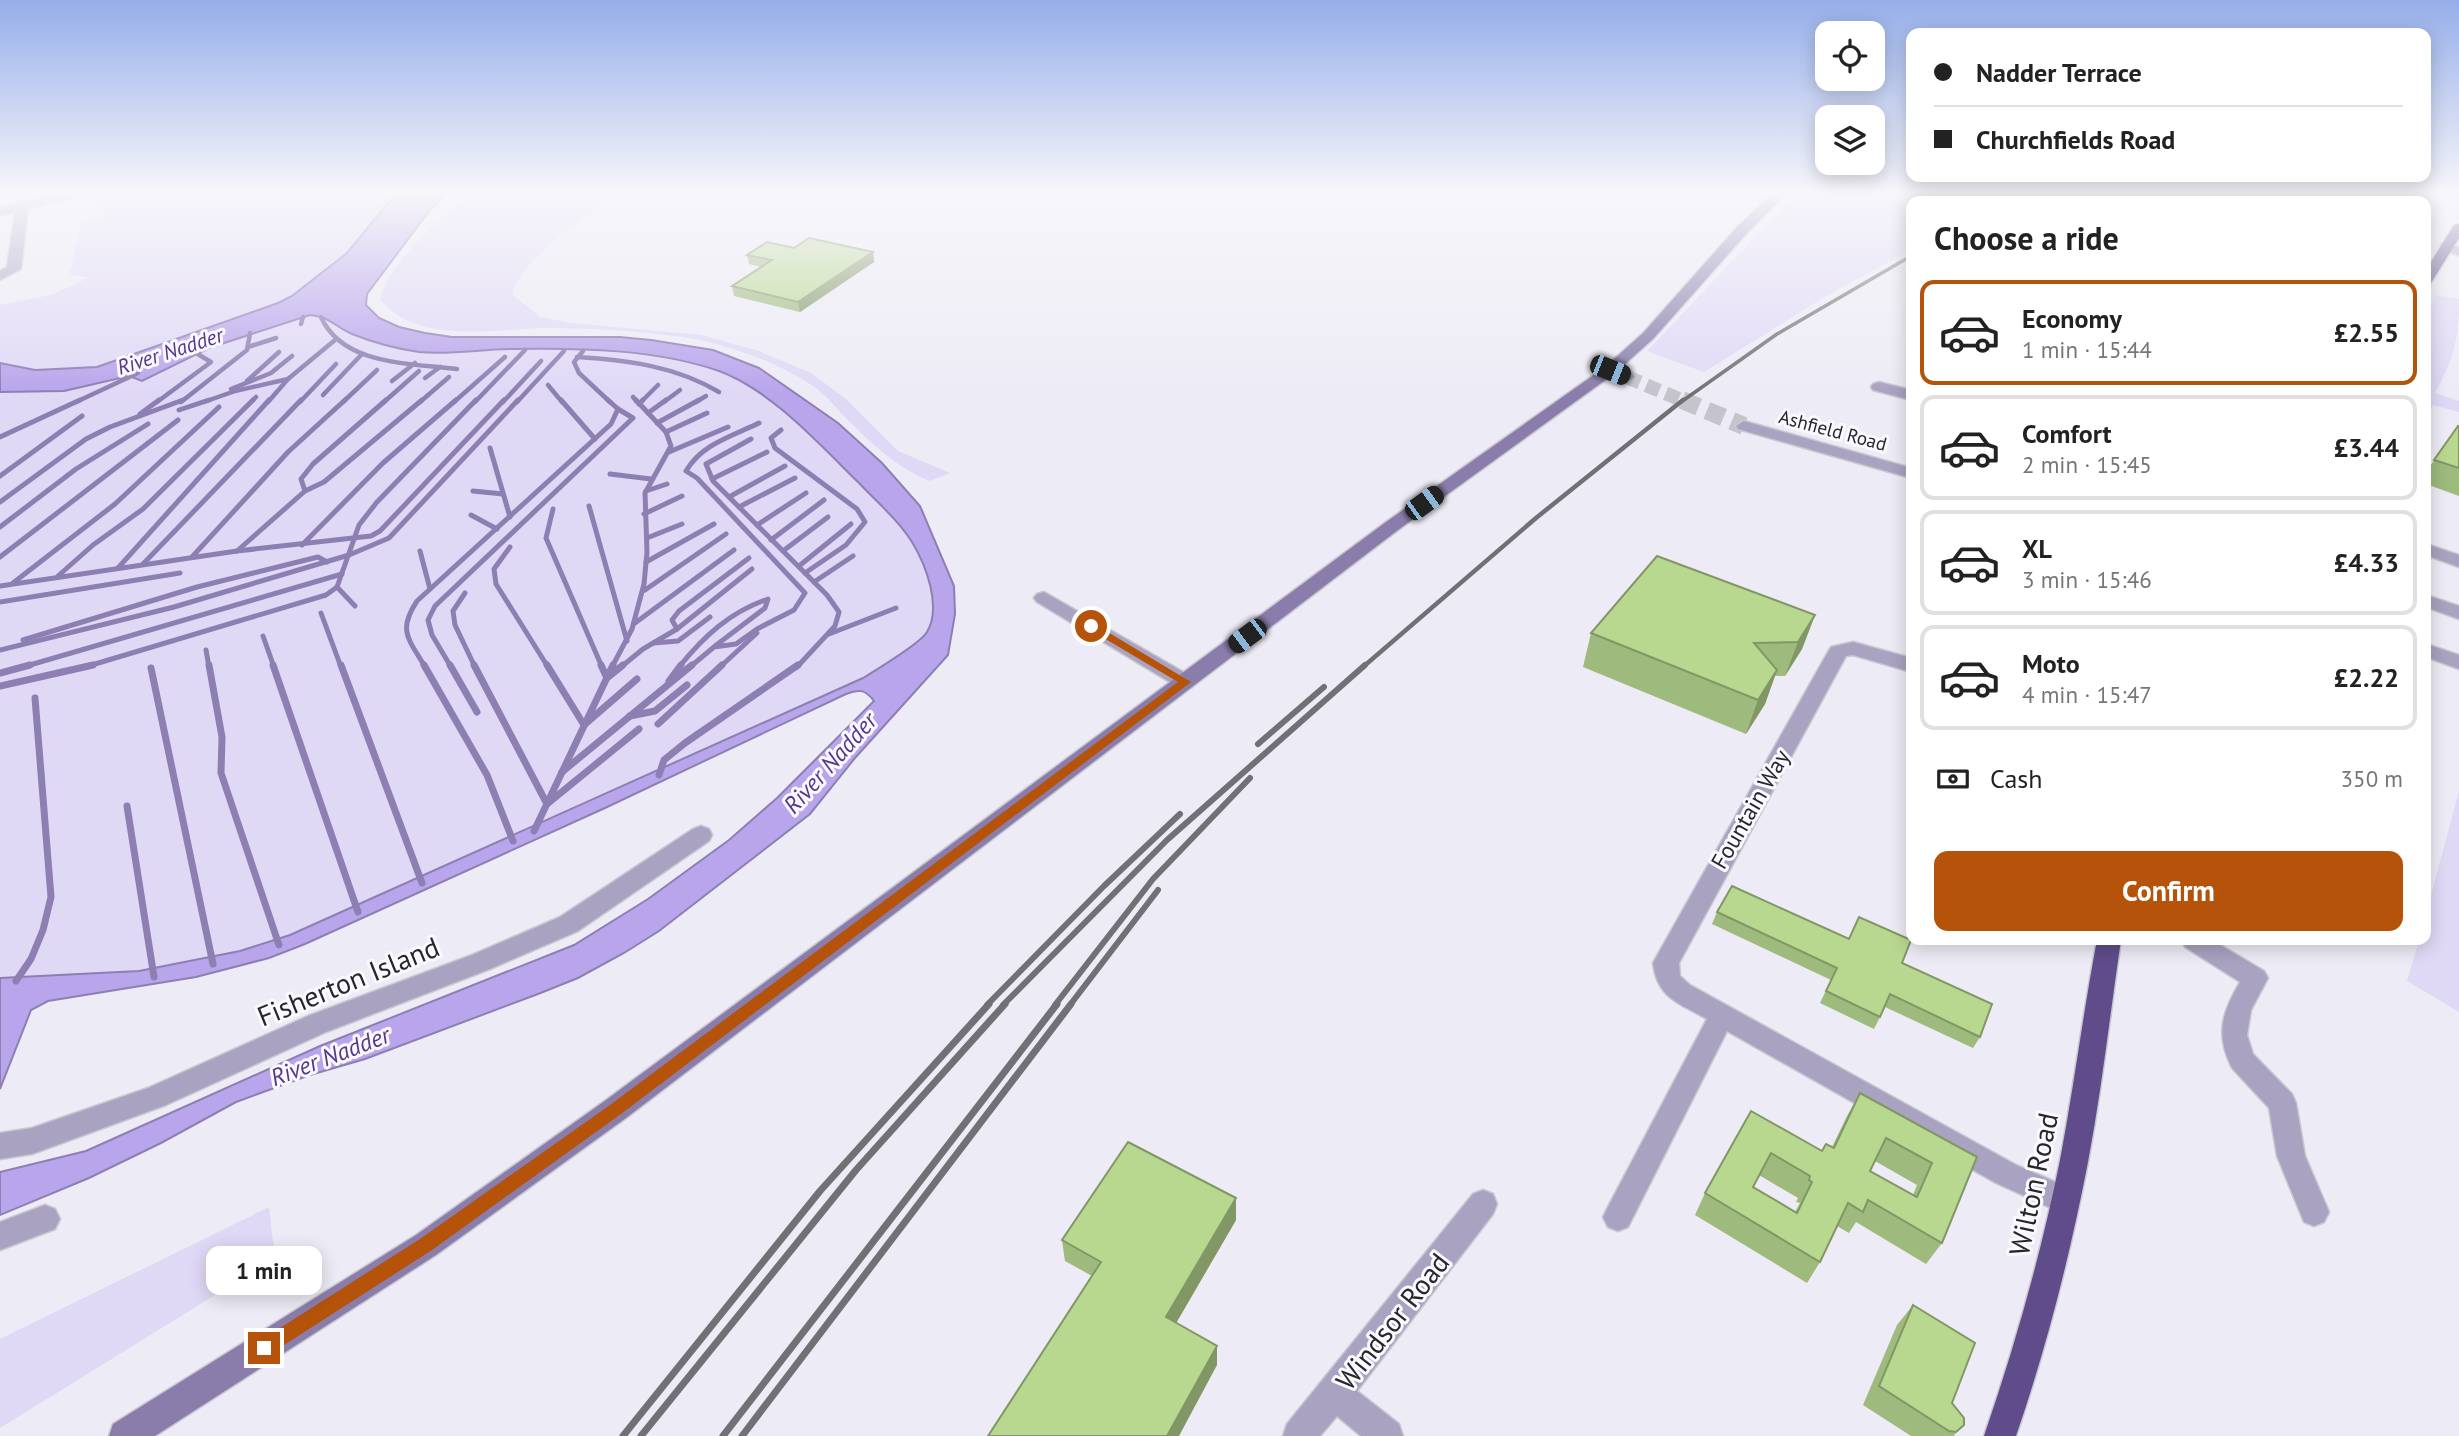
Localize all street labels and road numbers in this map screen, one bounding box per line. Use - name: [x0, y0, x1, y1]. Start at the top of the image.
- street label: Ashfield Road: [1777, 404, 1889, 456]
- street label: Fountain Way: [1704, 744, 1796, 874]
- street label: Fisherton Island: [252, 928, 444, 1034]
- street label: Wilton Road: [2000, 1109, 2066, 1259]
- street label: Windsor Road: [1327, 1245, 1457, 1397]

